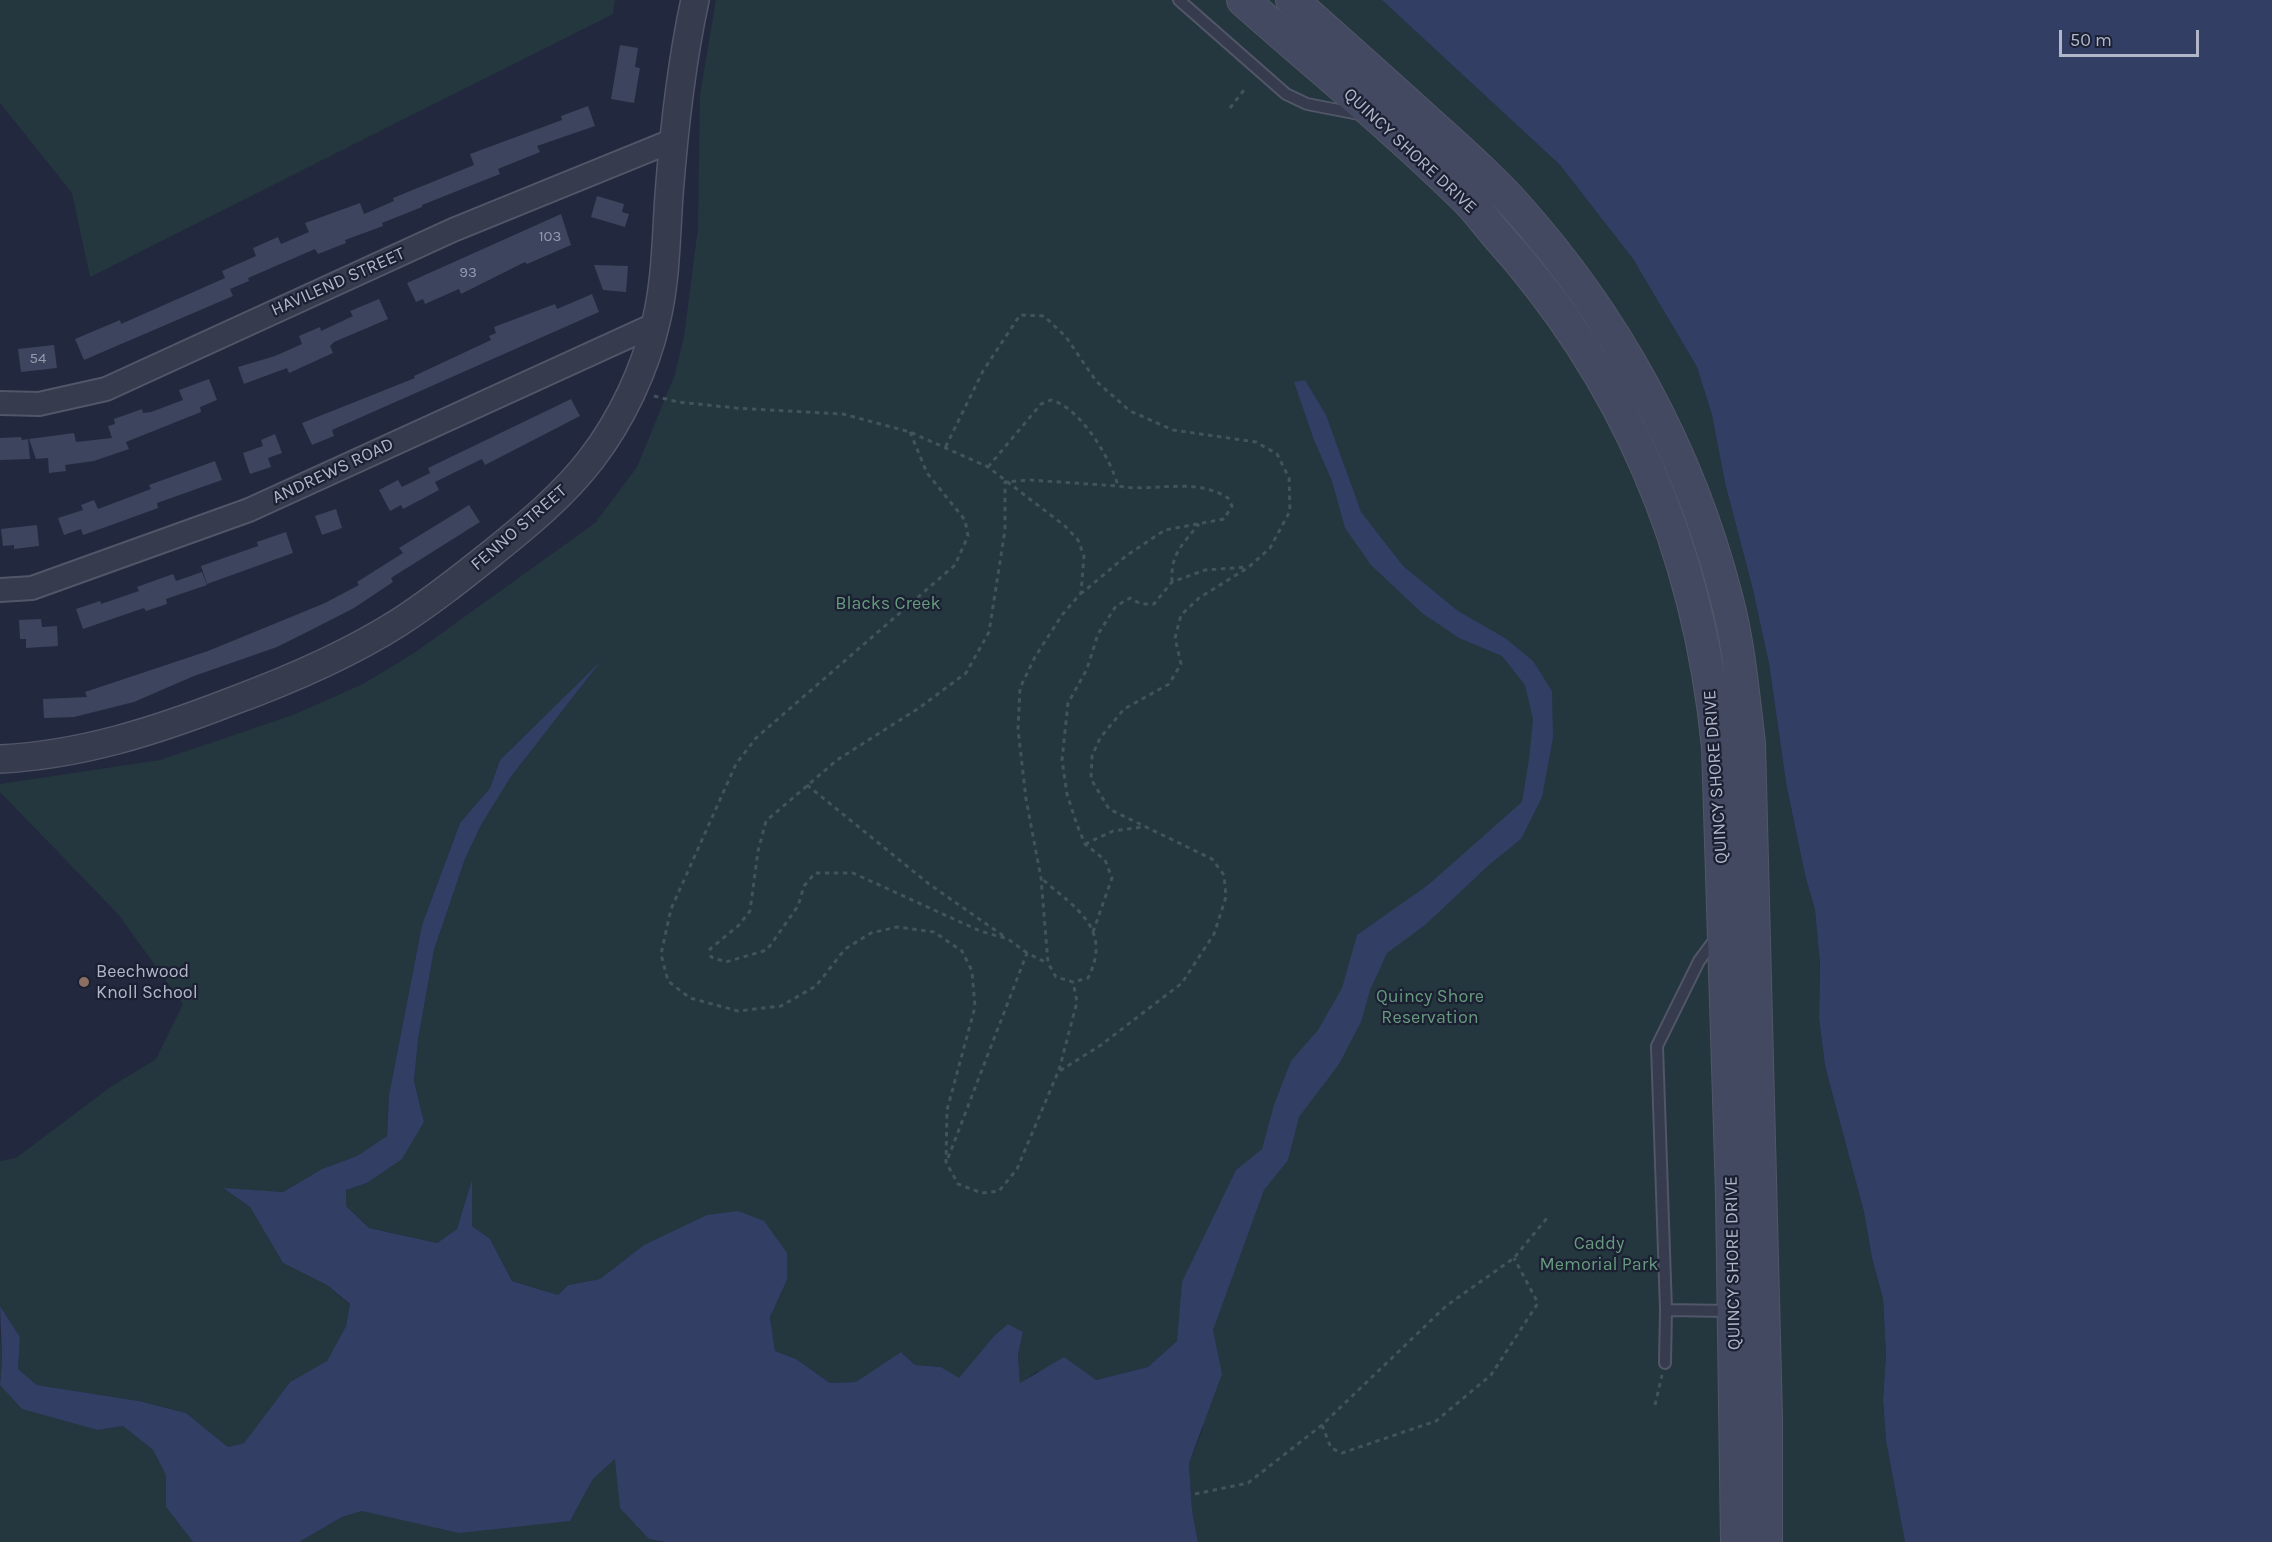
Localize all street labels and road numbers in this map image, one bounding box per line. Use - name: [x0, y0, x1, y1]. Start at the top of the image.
- street label: QUINCY SHORE DRIVE: [1339, 84, 1481, 218]
- street label: HAVILEND STREET: [268, 243, 408, 321]
- street label: ANDREWS ROAD: [269, 433, 397, 509]
- street label: FENNO STREET: [467, 480, 571, 576]
- street label: QUINCY SHORE DRIVE: [1699, 689, 1733, 865]
- street label: QUINCY SHORE DRIVE: [1721, 1176, 1745, 1350]

